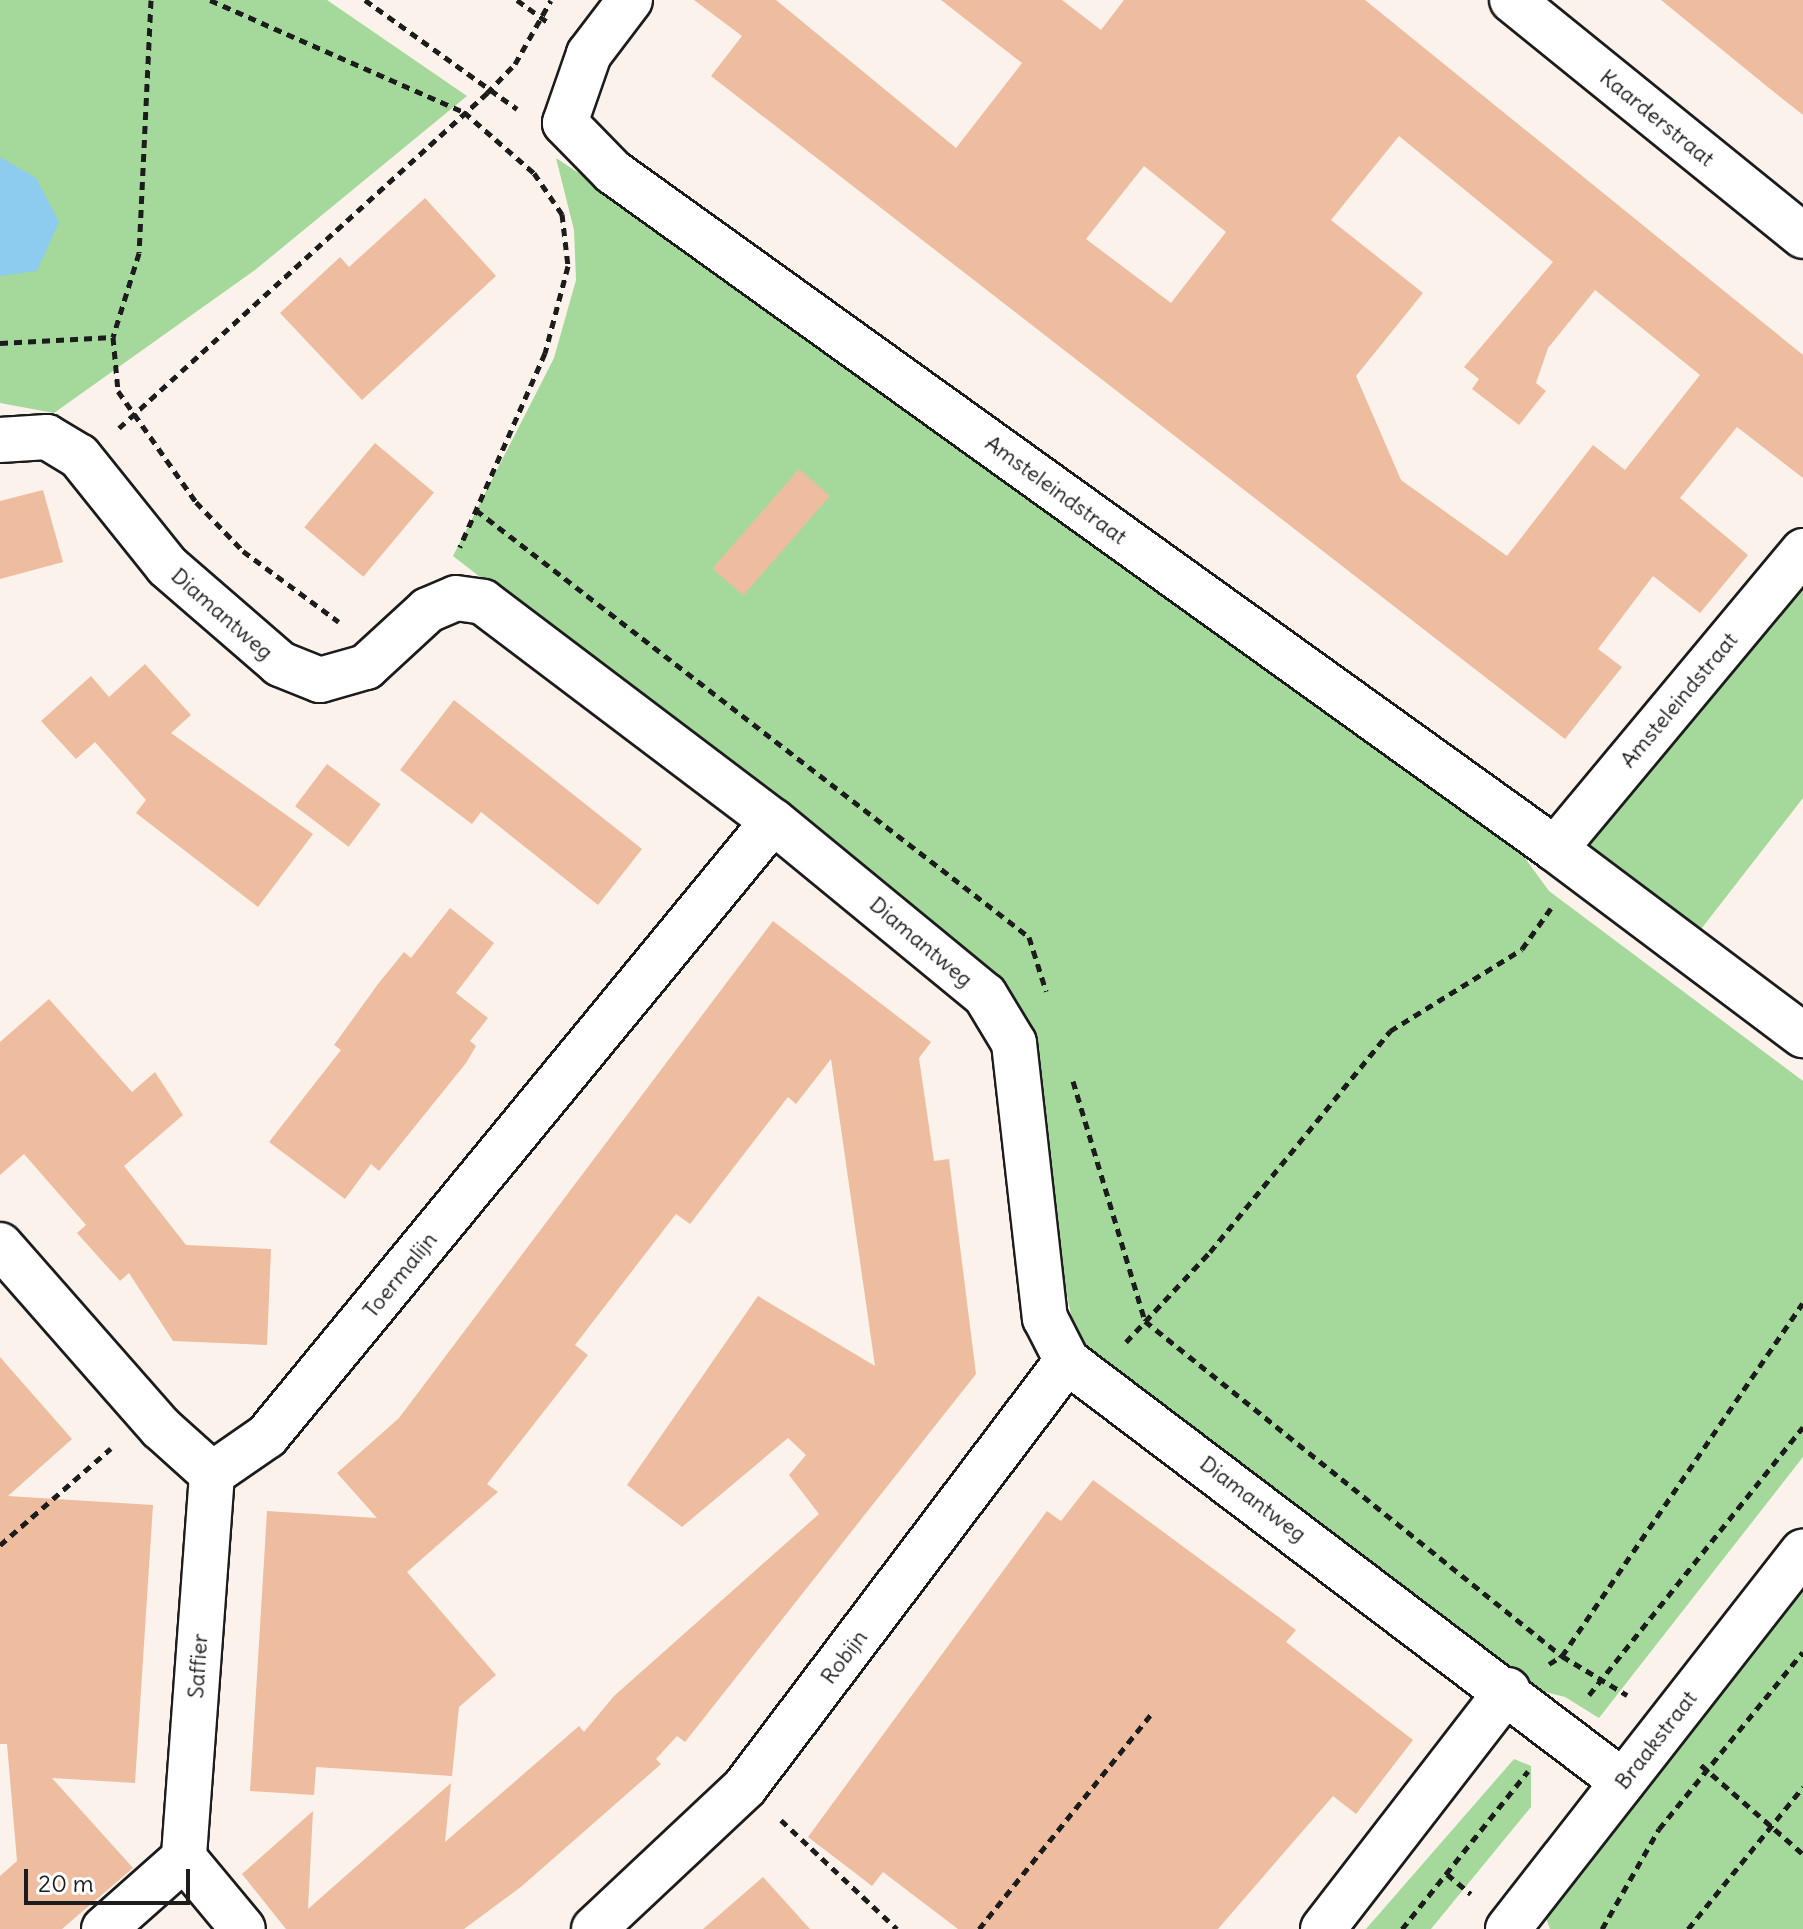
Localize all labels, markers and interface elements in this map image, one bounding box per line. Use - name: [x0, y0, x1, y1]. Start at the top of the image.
- street label: Kaarderstraat: [1594, 64, 1720, 172]
- street label: Amsteleindstraat: [980, 430, 1132, 550]
- street label: Diamantweg: [166, 563, 278, 665]
- street label: Amsteleindstraat: [1615, 627, 1743, 773]
- street label: Diamantweg: [864, 891, 978, 993]
- street label: Toermalijn: [357, 1227, 443, 1323]
- street label: Diamantweg: [1195, 1450, 1311, 1548]
- street label: Robijn: [815, 1625, 873, 1689]
- street label: Saffier: [183, 1633, 213, 1699]
- street label: Braakstraat: [1609, 1685, 1703, 1795]
- scale bar: [28, 1853, 194, 1903]
- text: 20 m: [38, 1868, 94, 1898]

